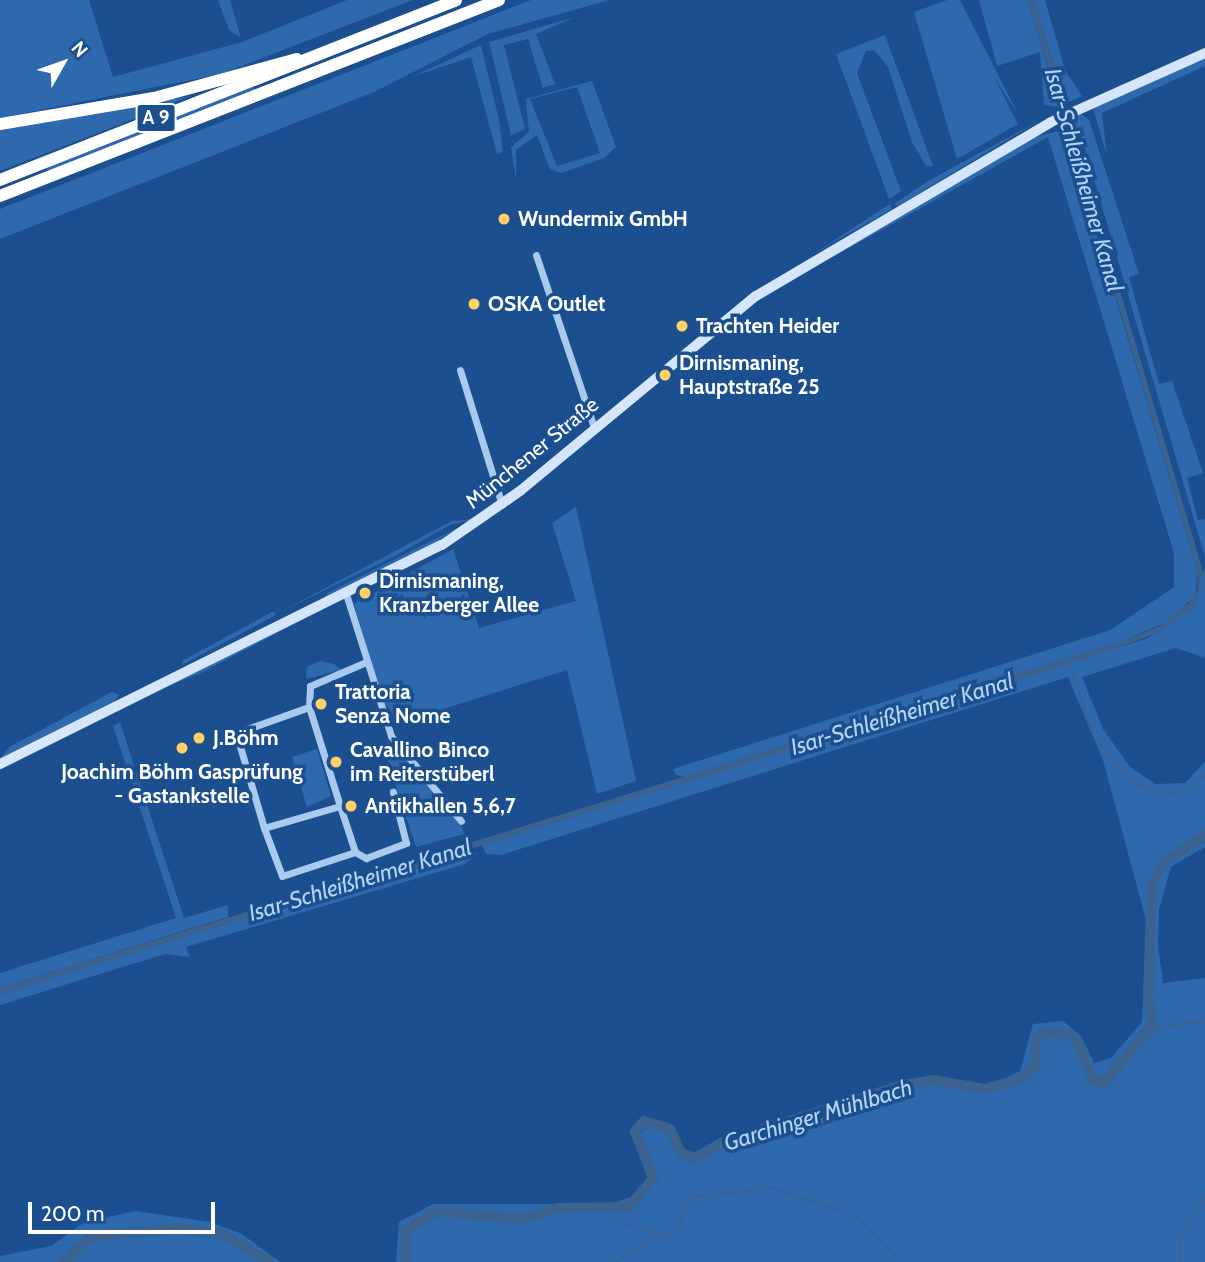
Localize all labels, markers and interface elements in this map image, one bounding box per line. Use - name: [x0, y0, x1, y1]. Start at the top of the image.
- north arrow: [28, 28, 98, 98]
- text: N: [66, 37, 93, 62]
- water label: Isar-Schleißheimer Kanal: [1039, 65, 1129, 295]
- road number: A 9: [135, 102, 177, 134]
- place label: Wundermix GmbH: [518, 206, 688, 232]
- marker: Wundermix GmbH: [496, 211, 512, 227]
- place label: OSKA Outlet: [488, 291, 605, 317]
- marker: OSKA Outlet: [466, 296, 482, 312]
- place label: Trachten Heider: [696, 313, 839, 339]
- marker: Trachten Heider: [674, 318, 690, 334]
- place label: Dirnismaning, Hauptstraße 25: [679, 350, 820, 400]
- marker: Dirnismaning, Hauptstraße 25: [657, 367, 673, 383]
- street label: Münchener Straße: [461, 392, 603, 514]
- place label: Dirnismaning, Kranzberger Allee: [379, 568, 539, 618]
- marker: Dirnismaning, Kranzberger Allee: [357, 585, 373, 601]
- water label: Isar-Schleißheimer Kanal: [787, 667, 1017, 761]
- place label: Trattoria Senza Nome: [335, 679, 450, 729]
- marker: Trattoria Senza Nome: [313, 696, 329, 712]
- place label: J.Böhm: [213, 725, 279, 751]
- marker: J.Böhm: [191, 730, 207, 746]
- place label: Cavallino Binco im Reiterstüberl: [350, 737, 495, 787]
- marker: Joachim Böhm Gasprüfung - Gastankstelle: [174, 740, 190, 756]
- marker: Cavallino Binco im Reiterstüberl: [328, 754, 344, 770]
- place label: Joachim Böhm Gasprüfung - Gastankstelle: [61, 759, 303, 809]
- place label: Antikhallen 5,6,7: [365, 793, 516, 819]
- marker: Antikhallen 5,6,7: [343, 798, 359, 814]
- water label: Isar-Schleißheimer Kanal: [245, 833, 475, 927]
- water label: Garchinger Mühlbach: [721, 1073, 915, 1157]
- scale bar: [32, 1188, 219, 1232]
- text: 200 m: [41, 1201, 104, 1226]

